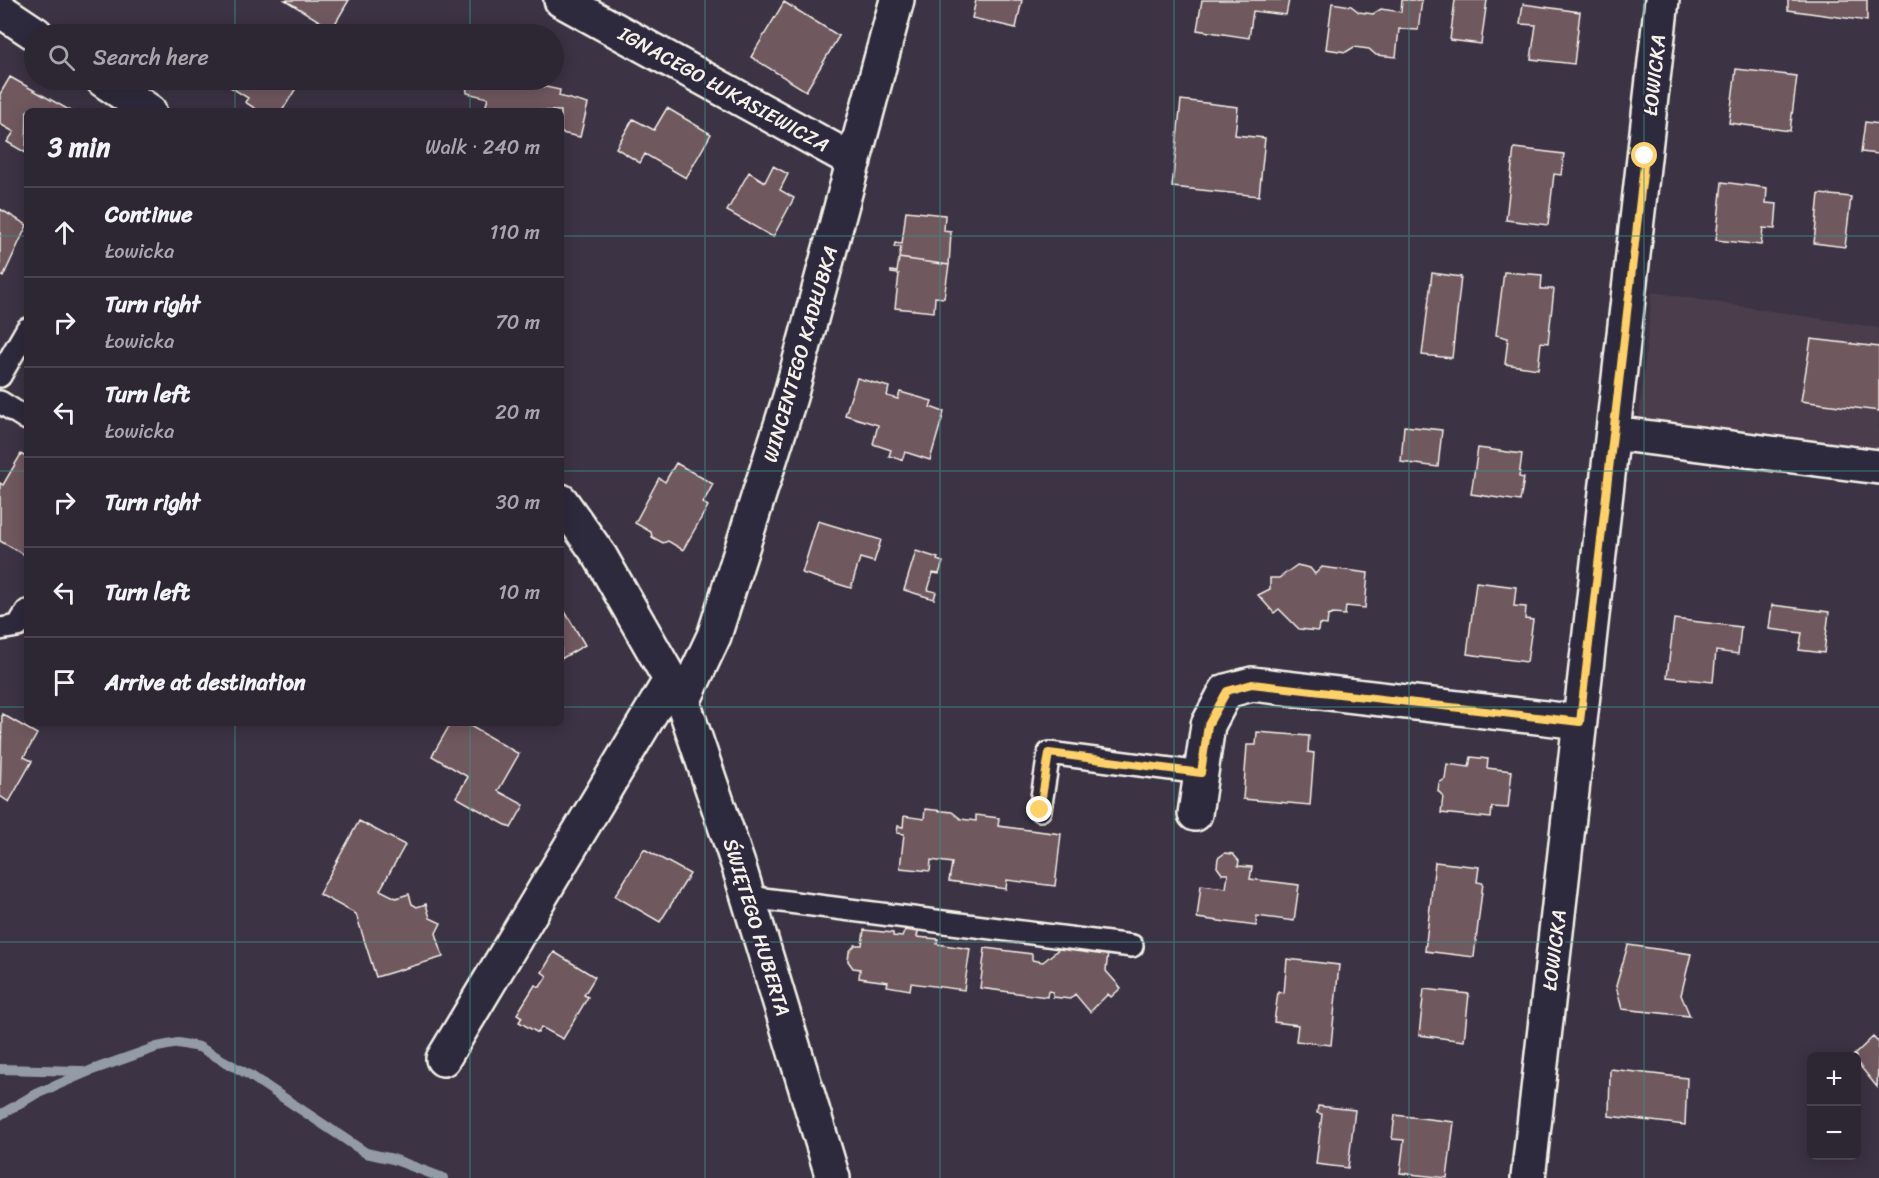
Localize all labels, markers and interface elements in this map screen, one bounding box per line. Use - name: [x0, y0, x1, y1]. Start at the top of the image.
- street label: IGNACEGO ŁUKASIEWICZA: [611, 16, 836, 162]
- search box: [24, 24, 564, 90]
- street label: ŁOWICKA: [1633, 33, 1676, 117]
- text: Search here: [93, 38, 209, 77]
- icon: search: [45, 41, 78, 74]
- text: 3 min: [48, 124, 110, 170]
- text: Walk · 240 m: [425, 130, 540, 165]
- route start: [1631, 142, 1657, 168]
- text: Continue: [105, 195, 193, 234]
- text: 110 m: [490, 215, 540, 250]
- icon: ahead: [48, 216, 81, 249]
- text: Łowicka: [105, 234, 174, 269]
- street label: WINCENTEGO KADŁUBKA: [753, 242, 848, 467]
- text: Turn right: [105, 285, 200, 324]
- text: 70 m: [495, 305, 540, 340]
- icon: right: [48, 306, 81, 339]
- text: Łowicka: [105, 324, 174, 359]
- text: Turn left: [105, 375, 190, 414]
- text: 20 m: [495, 395, 540, 430]
- icon: left: [48, 396, 81, 429]
- text: Łowicka: [105, 414, 174, 449]
- text: Turn right: [105, 483, 200, 522]
- text: 30 m: [496, 485, 540, 520]
- icon: right: [48, 486, 81, 519]
- text: Turn left: [105, 573, 190, 612]
- text: 10 m: [498, 575, 540, 610]
- icon: left: [48, 576, 81, 609]
- text: Arrive at destination: [105, 663, 306, 702]
- icon: arrive: [48, 666, 81, 699]
- route end: [1026, 796, 1052, 822]
- street label: ŚWIĘTEGO HUBERTA: [713, 834, 800, 1020]
- street label: ŁOWICKA: [1532, 908, 1577, 993]
- map controls: [1807, 1052, 1861, 1160]
- button: +: [1807, 1052, 1861, 1106]
- button: −: [1807, 1106, 1861, 1160]

